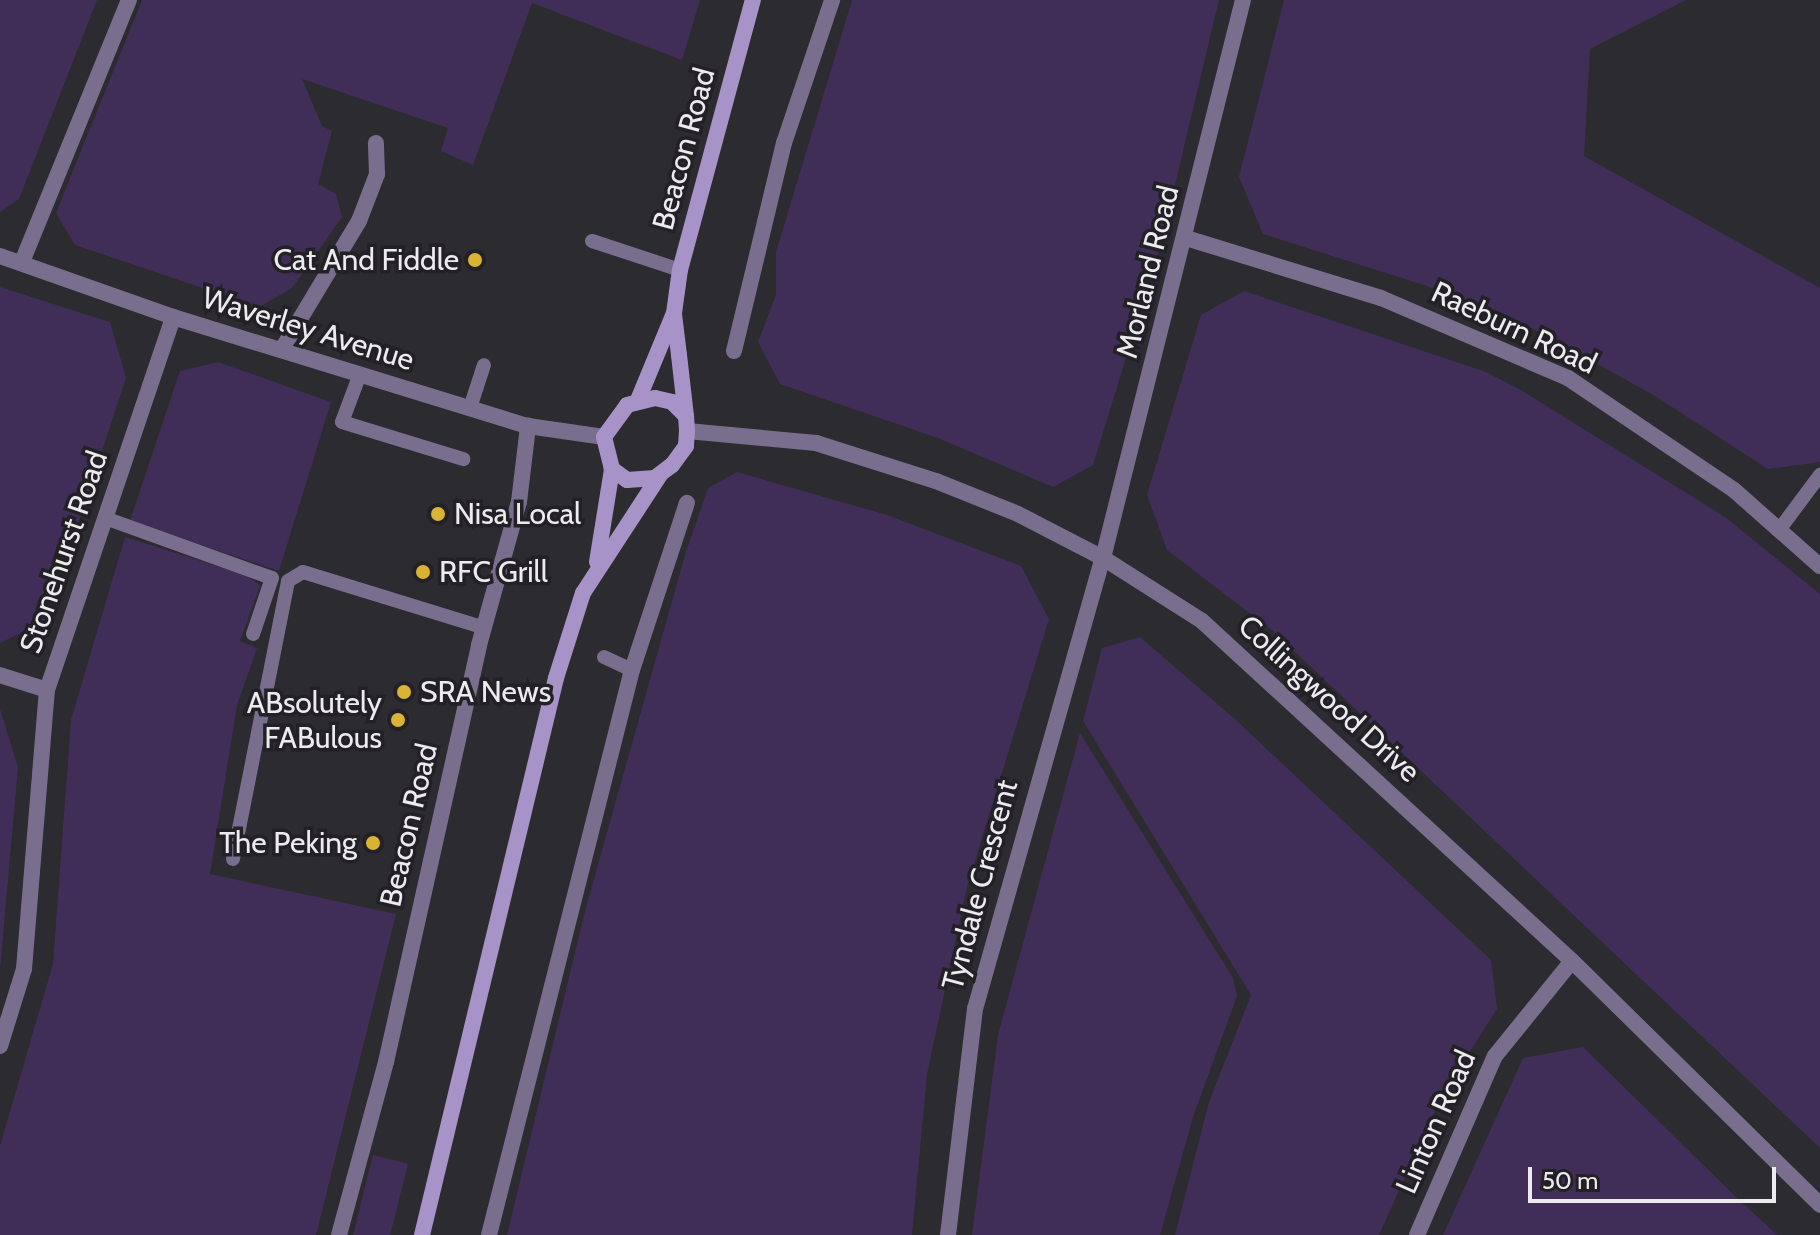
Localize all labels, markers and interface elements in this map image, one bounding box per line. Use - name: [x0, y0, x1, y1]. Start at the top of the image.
- street label: Beacon Road: [645, 64, 723, 234]
- street label: Morland Road: [1109, 182, 1187, 362]
- place label: Cat And Fiddle: [273, 242, 459, 278]
- marker: Cat And Fiddle: [466, 251, 484, 269]
- street label: Raeburn Road: [1426, 274, 1602, 382]
- street label: Waverley Avenue: [198, 280, 418, 378]
- street label: Stonehurst Road: [13, 446, 115, 658]
- place label: Nisa Local: [454, 496, 581, 532]
- marker: Nisa Local: [429, 505, 447, 523]
- place label: RFC Grill: [439, 554, 548, 590]
- marker: RFC Grill: [414, 563, 432, 581]
- street label: Collingwood Drive: [1231, 608, 1427, 790]
- place label: SRA News: [420, 674, 551, 710]
- marker: SRA News: [395, 683, 413, 701]
- place label: ABsolutely FABulous: [247, 685, 382, 756]
- marker: ABsolutely FABulous: [389, 711, 407, 729]
- street label: Beacon Road: [373, 740, 445, 910]
- street label: Tyndale Crescent: [935, 776, 1025, 994]
- place label: The Peking: [219, 825, 357, 861]
- marker: The Peking: [364, 834, 382, 852]
- street label: Linton Road: [1388, 1045, 1484, 1199]
- scale bar: [1532, 1151, 1780, 1201]
- text: 50 m: [1542, 1166, 1598, 1195]

